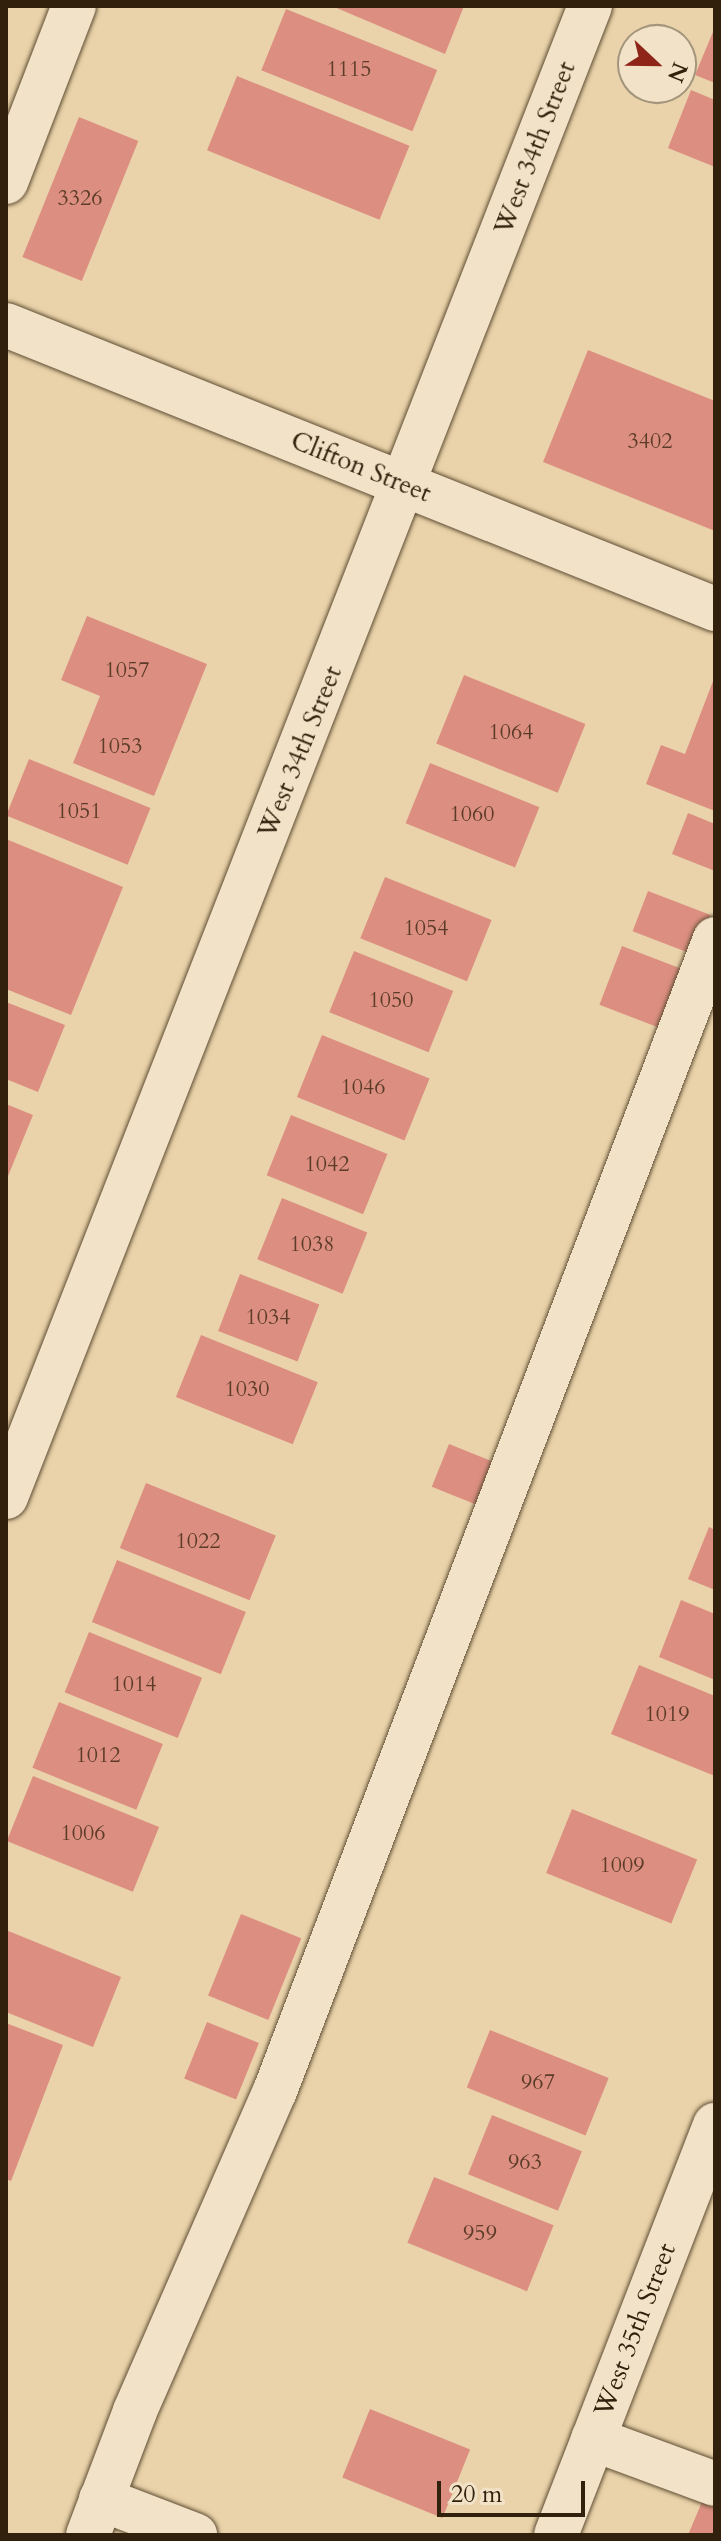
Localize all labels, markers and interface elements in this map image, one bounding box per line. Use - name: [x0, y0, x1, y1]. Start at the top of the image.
- north arrow: [617, 24, 697, 104]
- house number: 1115: [326, 57, 372, 83]
- street label: West 34th Street: [488, 57, 582, 239]
- text: N: [660, 58, 695, 87]
- house number: 3326: [57, 186, 103, 212]
- street label: Clifton Street: [286, 425, 436, 509]
- house number: 3402: [627, 429, 673, 455]
- house number: 1057: [104, 658, 150, 684]
- street label: West 34th Street: [251, 661, 349, 843]
- house number: 1064: [488, 720, 534, 746]
- house number: 1053: [97, 734, 143, 760]
- house number: 1051: [56, 799, 102, 825]
- house number: 1060: [449, 802, 495, 828]
- house number: 1054: [403, 916, 449, 942]
- house number: 1050: [368, 988, 414, 1014]
- house number: 1046: [340, 1075, 386, 1101]
- house number: 1042: [304, 1152, 350, 1178]
- house number: 1038: [289, 1232, 335, 1258]
- house number: 1034: [245, 1305, 291, 1331]
- house number: 1030: [224, 1377, 270, 1403]
- house number: 1022: [175, 1529, 221, 1555]
- house number: 1014: [111, 1672, 157, 1698]
- house number: 1019: [644, 1702, 690, 1728]
- house number: 1012: [75, 1743, 121, 1769]
- house number: 1006: [60, 1821, 106, 1847]
- house number: 1009: [599, 1853, 645, 1879]
- house number: 967: [521, 2070, 555, 2096]
- house number: 963: [508, 2150, 542, 2176]
- house number: 959: [463, 2221, 497, 2247]
- street label: West 35th Street: [588, 2239, 682, 2421]
- scale bar: [441, 2465, 589, 2515]
- text: 20 m: [451, 2478, 502, 2511]

